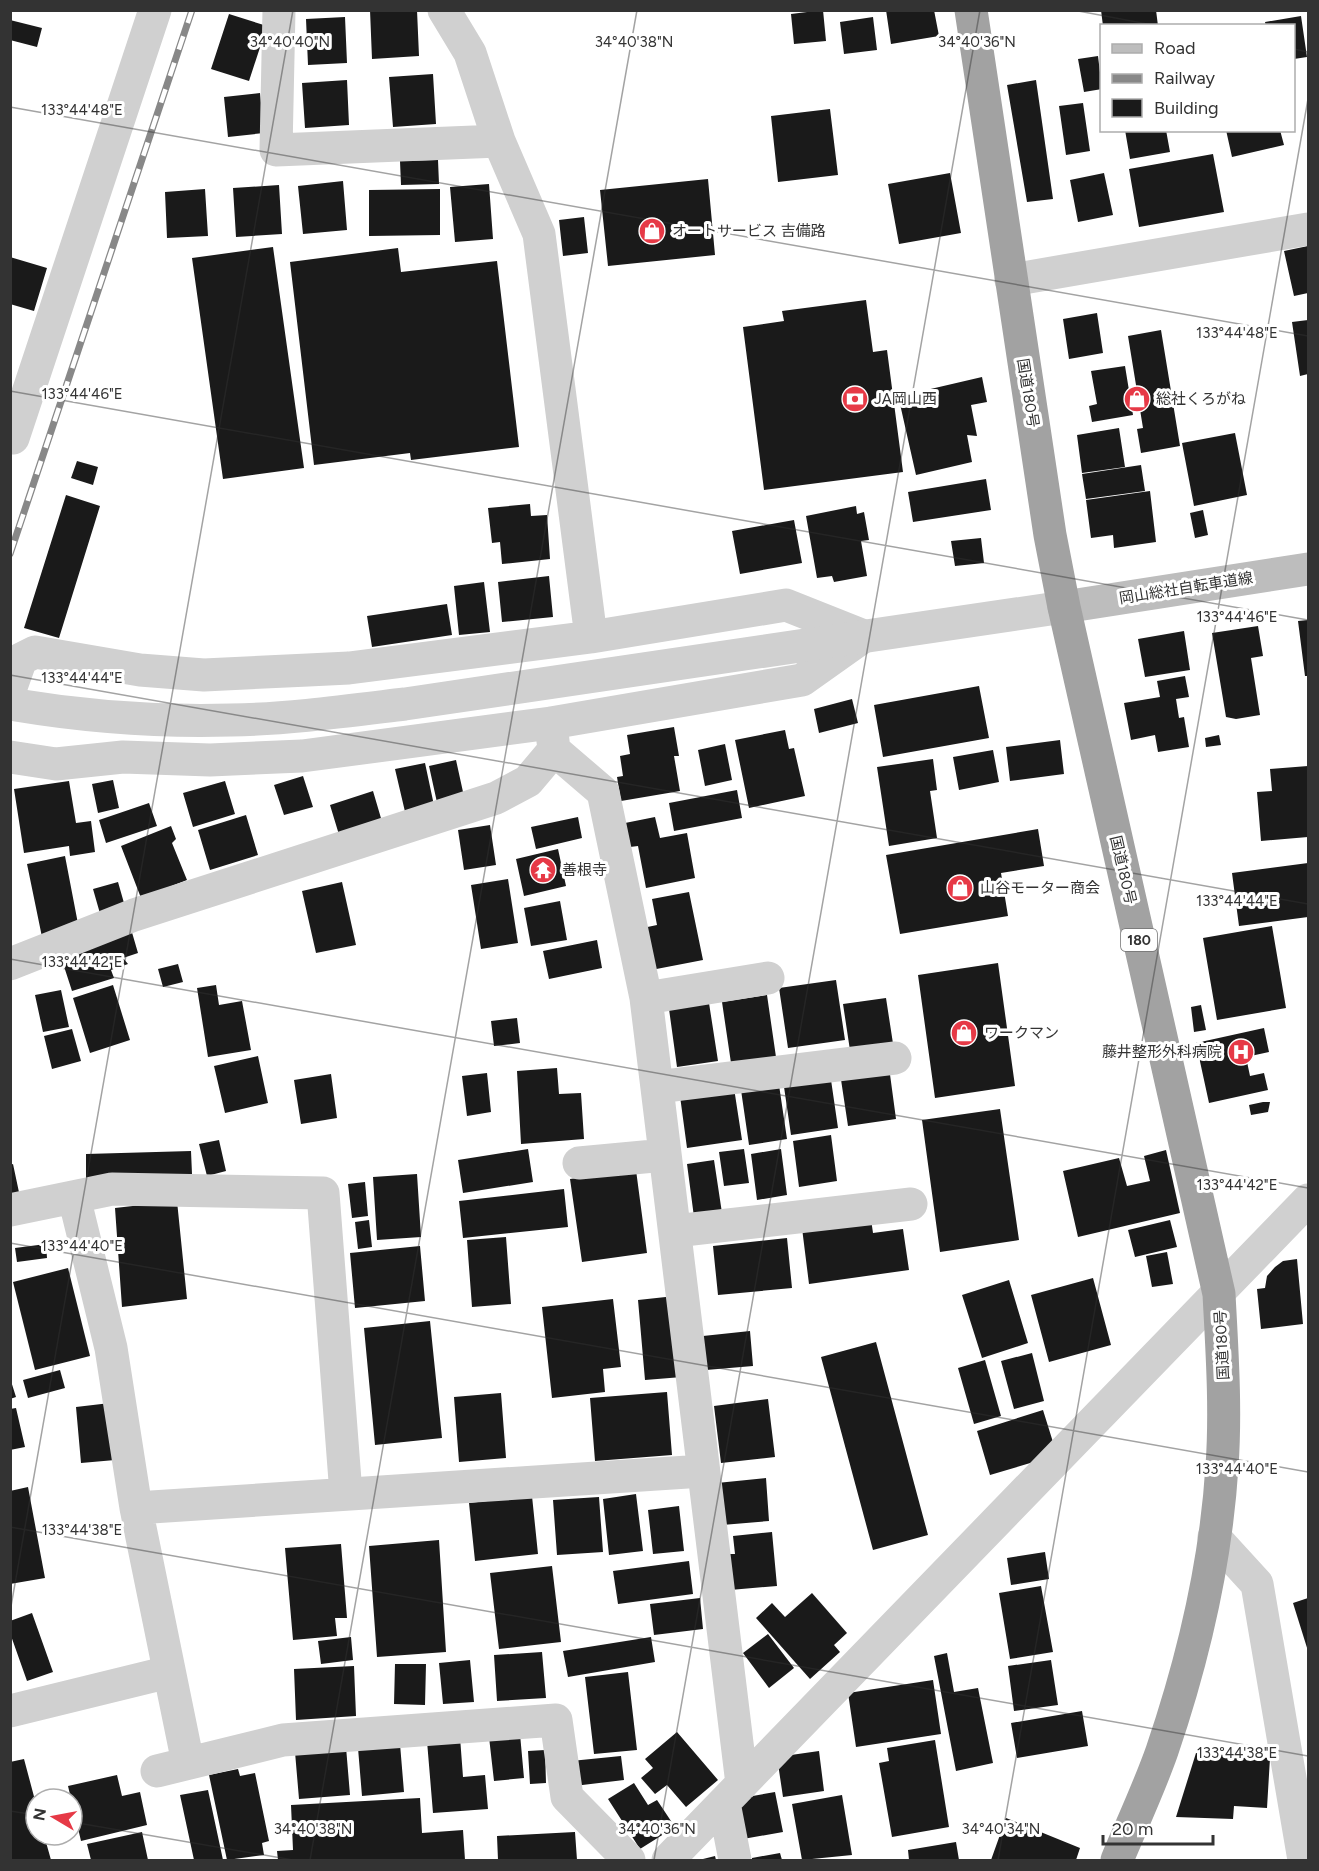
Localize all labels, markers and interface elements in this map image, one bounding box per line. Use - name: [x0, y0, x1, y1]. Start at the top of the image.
- legend: [1100, 24, 1295, 132]
- text: 34°40'40"N: [250, 33, 330, 51]
- text: 34°40'38"N: [595, 33, 673, 51]
- text: 34°40'36"N: [938, 33, 1016, 51]
- text: Road: [1154, 37, 1195, 59]
- text: Railway: [1154, 67, 1216, 89]
- text: Building: [1154, 97, 1219, 119]
- text: 133°44'48"E: [41, 101, 123, 119]
- shop icon: オートサービス 吉備路: [637, 216, 667, 246]
- place label: オートサービス 吉備路: [672, 222, 826, 240]
- text: 133°44'48"E: [1196, 324, 1278, 342]
- street label: 国道180号: [1014, 357, 1042, 429]
- bank icon: JA岡山西: [840, 384, 870, 414]
- shop icon: 総社くろがね: [1122, 384, 1152, 414]
- text: 133°44'46"E: [41, 385, 123, 403]
- place label: JA岡山西: [874, 390, 937, 408]
- place label: 総社くろがね: [1156, 390, 1246, 408]
- street label: 岡山総社自転車道線: [1118, 569, 1254, 607]
- text: 133°44'46"E: [1196, 608, 1278, 626]
- text: 133°44'44"E: [41, 669, 123, 687]
- street label: 国道180号: [1106, 834, 1140, 906]
- temple icon: 善根寺: [528, 855, 558, 885]
- place label: 善根寺: [562, 861, 607, 879]
- shop icon: 山谷モーター商会: [945, 873, 975, 903]
- place label: 山谷モーター商会: [980, 879, 1100, 897]
- text: 133°44'44"E: [1196, 892, 1278, 910]
- road number: 180: [1121, 929, 1157, 951]
- text: 133°44'42"E: [41, 953, 123, 971]
- shop icon: ワークマン: [949, 1018, 979, 1048]
- place label: ワークマン: [984, 1024, 1059, 1042]
- hospital icon: 藤井整形外科病院: [1226, 1037, 1256, 1067]
- place label: 藤井整形外科病院: [1102, 1043, 1222, 1061]
- text: 133°44'42"E: [1196, 1176, 1278, 1194]
- text: 133°44'40"E: [41, 1237, 123, 1255]
- street label: 国道180号: [1211, 1310, 1233, 1380]
- text: 133°44'40"E: [1196, 1460, 1278, 1478]
- text: 133°44'38"E: [42, 1521, 122, 1539]
- text: 133°44'38"E: [1197, 1744, 1277, 1762]
- north arrow: [24, 1787, 84, 1847]
- text: N: [29, 1807, 50, 1822]
- scale bar: [1103, 1808, 1212, 1846]
- text: 20 m: [1112, 1818, 1153, 1840]
- text: 34°40'38"N: [274, 1820, 352, 1838]
- text: 34°40'36"N: [618, 1820, 696, 1838]
- text: 34°40'34"N: [962, 1820, 1040, 1838]

